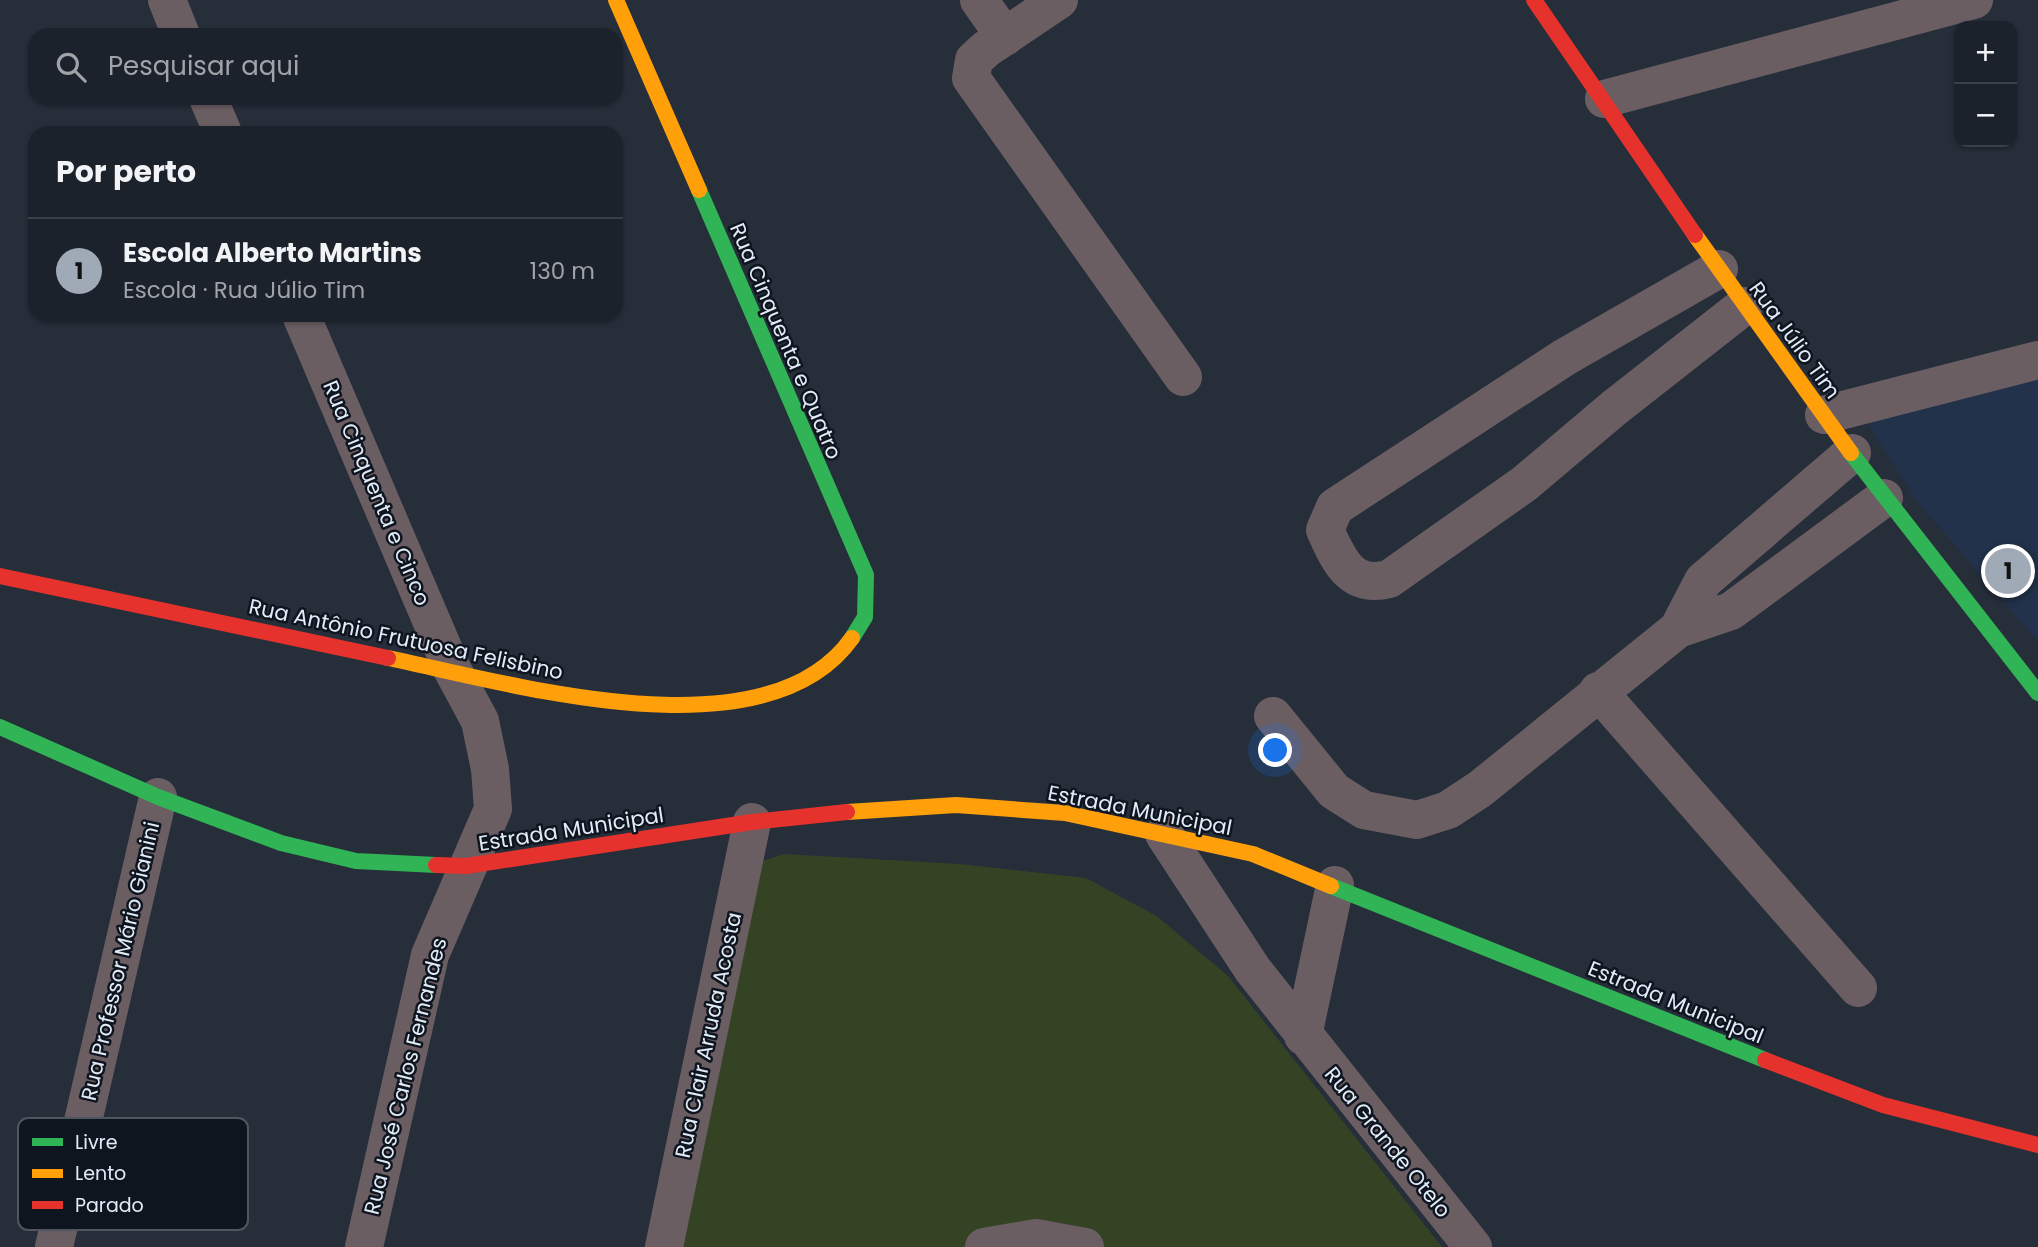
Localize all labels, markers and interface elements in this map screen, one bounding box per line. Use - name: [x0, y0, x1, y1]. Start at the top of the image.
- map controls: [1954, 21, 2017, 147]
- button: +: [1954, 21, 2017, 84]
- search box: [28, 28, 623, 105]
- icon: search: [52, 48, 90, 86]
- text: Pesquisar aqui: [108, 48, 299, 84]
- button: −: [1954, 84, 2017, 147]
- text: Por perto: [56, 150, 196, 193]
- street label: Rua Cinquenta e Quatro: [723, 218, 849, 464]
- text: Escola Alberto Martins: [123, 235, 422, 271]
- text: 1: [75, 255, 83, 287]
- text: 130 m: [530, 255, 595, 287]
- text: Escola · Rua Júlio Tim: [123, 274, 365, 306]
- street label: Rua Júlio Tim: [1743, 276, 1847, 404]
- street label: Rua Cinquenta e Cinco: [316, 376, 438, 610]
- pin: 1: [1985, 545, 2031, 597]
- street label: Rua Antônio Frutuosa Felisbino: [246, 591, 566, 687]
- your location: [1258, 733, 1292, 767]
- street label: Estrada Municipal: [1045, 778, 1235, 842]
- street label: Estrada Municipal: [476, 800, 666, 858]
- street label: Rua Professor Mário Gianini: [74, 819, 166, 1103]
- street label: Rua Clair Arruda Acosta: [668, 909, 748, 1161]
- street label: Rua José Carlos Fernandes: [357, 935, 453, 1217]
- street label: Estrada Municipal: [1584, 954, 1768, 1050]
- street label: Rua Grande Otelo: [1318, 1060, 1458, 1224]
- legend: [18, 1118, 248, 1230]
- text: Livre: [75, 1129, 117, 1156]
- text: Lento: [75, 1160, 126, 1187]
- text: Parado: [75, 1192, 144, 1219]

